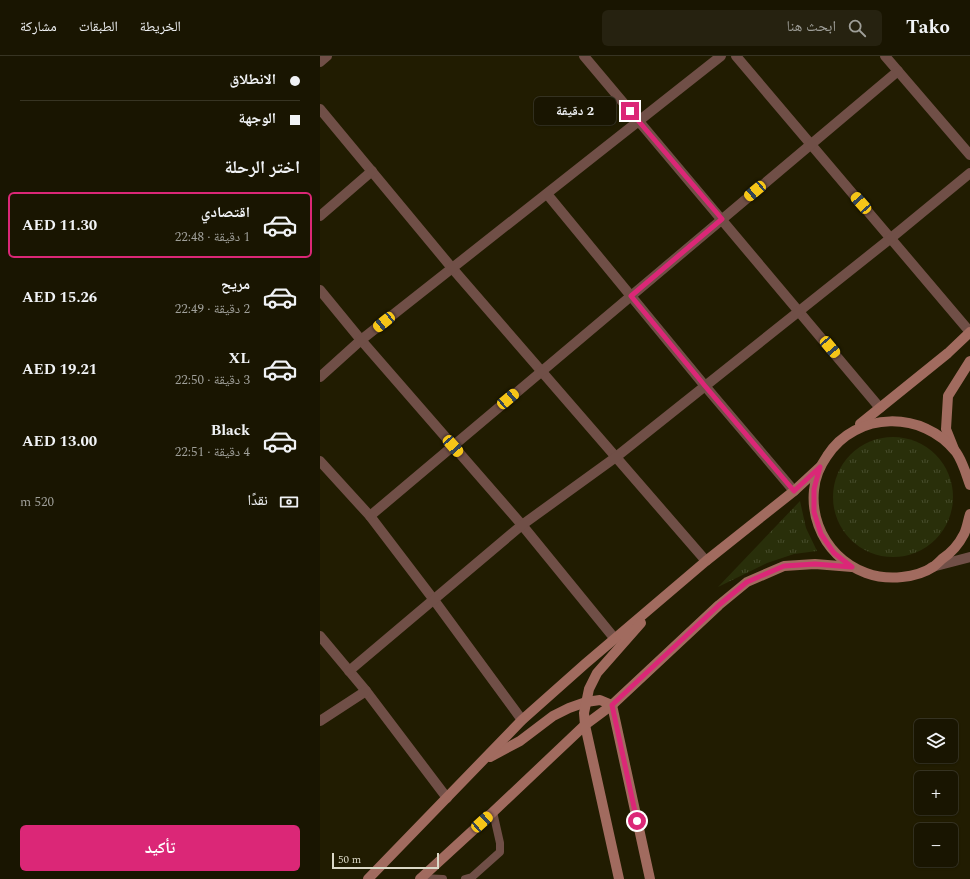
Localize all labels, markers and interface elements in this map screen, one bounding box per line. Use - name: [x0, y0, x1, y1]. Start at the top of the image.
- search box: [602, 10, 882, 46]
- text: Tako: [906, 13, 950, 42]
- text: ابحث هنا: [786, 15, 836, 38]
- text: مشاركة: [20, 16, 57, 37]
- text: الطبقات: [79, 16, 118, 37]
- text: الخريطة: [140, 16, 181, 37]
- icon: search: [846, 17, 868, 39]
- text: الانطلاق: [230, 68, 276, 91]
- callout: 2 دقيقة: [534, 97, 616, 125]
- text: 2 دقيقة: [556, 101, 594, 121]
- route end: [621, 102, 639, 120]
- text: الوجهة: [238, 107, 276, 130]
- text: اختر الرحلة: [225, 154, 300, 181]
- car: [742, 179, 768, 203]
- car: [849, 190, 873, 216]
- text: اقتصادي: [201, 201, 250, 224]
- icon: car: [262, 207, 298, 243]
- text: AED 11.30: [22, 214, 97, 237]
- text: 1 دقيقة · 22:48: [175, 227, 250, 247]
- text: مريح: [221, 273, 250, 296]
- icon: car: [262, 279, 298, 315]
- text: AED 15.26: [22, 286, 97, 309]
- text: 2 دقيقة · 22:49: [175, 299, 250, 319]
- car: [371, 310, 397, 334]
- car: [818, 334, 842, 360]
- text: XL: [229, 347, 250, 370]
- icon: car: [262, 351, 298, 387]
- text: AED 19.21: [22, 358, 97, 381]
- text: 3 دقيقة · 22:50: [175, 370, 250, 390]
- car: [495, 387, 521, 411]
- text: Black: [211, 419, 250, 442]
- icon: car: [262, 423, 298, 459]
- text: AED 13.00: [22, 430, 97, 453]
- car: [441, 433, 465, 459]
- text: 4 دقيقة · 22:51: [175, 442, 250, 462]
- text: نقدًا: [247, 489, 268, 512]
- icon: cash: [278, 491, 300, 513]
- text: 520 m: [20, 492, 54, 512]
- map controls: [914, 719, 958, 867]
- button: layers: [914, 719, 958, 763]
- button: +: [914, 771, 958, 815]
- car: [469, 810, 495, 834]
- route start: [628, 812, 646, 830]
- button: −: [914, 823, 958, 867]
- button: تأكيد: [20, 825, 300, 871]
- scale bar: [332, 851, 439, 870]
- text: 50 m: [338, 851, 361, 868]

